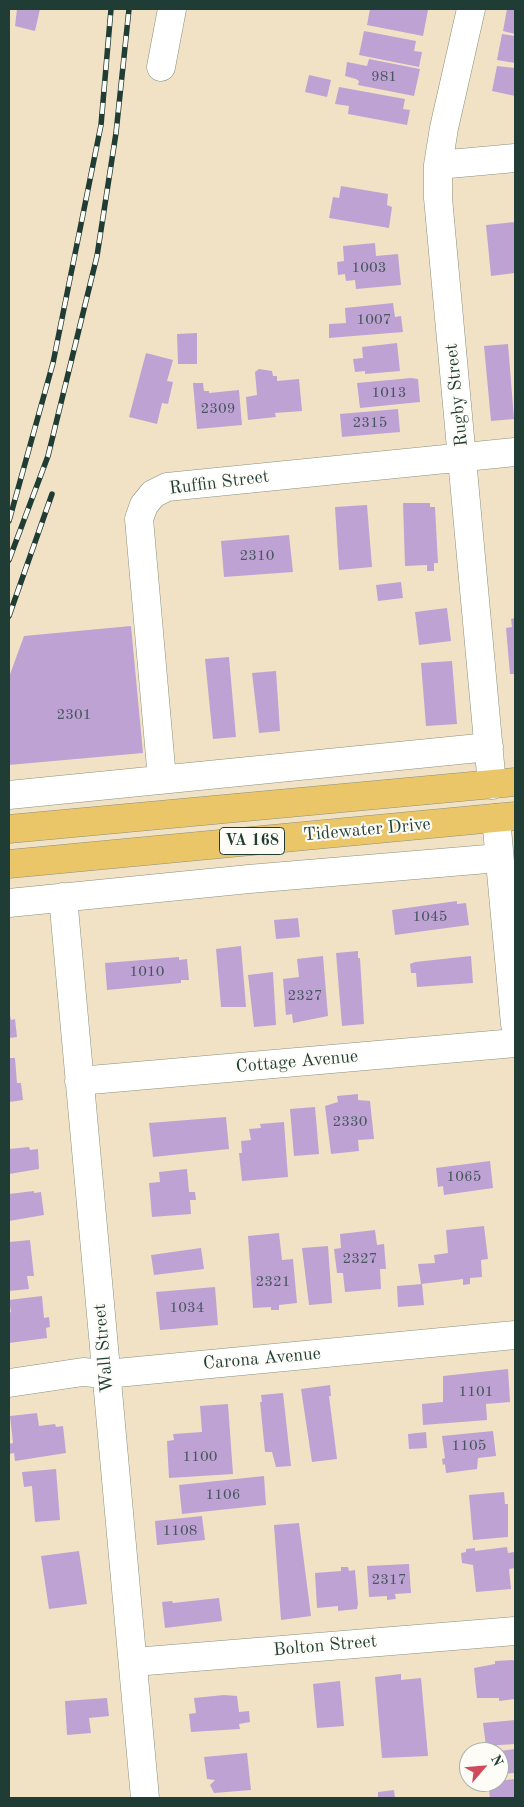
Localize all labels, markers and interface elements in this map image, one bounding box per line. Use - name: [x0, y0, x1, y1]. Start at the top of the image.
- house number: 981: [371, 68, 397, 86]
- house number: 1003: [352, 259, 386, 277]
- house number: 1007: [357, 311, 391, 329]
- street label: Rugby Street: [441, 342, 473, 448]
- house number: 1013: [372, 384, 406, 402]
- house number: 2309: [201, 400, 235, 418]
- house number: 2315: [353, 414, 387, 432]
- street label: Ruffin Street: [168, 466, 270, 500]
- house number: 2310: [240, 547, 274, 565]
- house number: 2301: [57, 706, 91, 724]
- street label: Tidewater Drive: [302, 814, 432, 846]
- road number: VA 168: [220, 828, 284, 854]
- house number: 1045: [413, 908, 447, 926]
- house number: 1010: [130, 963, 164, 981]
- house number: 2327: [288, 987, 322, 1005]
- street label: Cottage Avenue: [235, 1046, 359, 1078]
- house number: 2330: [333, 1113, 367, 1131]
- house number: 1065: [447, 1168, 481, 1186]
- house number: 2327: [343, 1250, 377, 1268]
- house number: 2321: [256, 1273, 290, 1291]
- house number: 1034: [170, 1299, 204, 1317]
- street label: Wall Street: [89, 1303, 119, 1393]
- street label: Carona Avenue: [202, 1343, 322, 1375]
- house number: 1101: [459, 1383, 493, 1401]
- house number: 1105: [452, 1437, 486, 1455]
- house number: 1100: [183, 1448, 217, 1466]
- house number: 1106: [206, 1486, 240, 1504]
- house number: 1108: [163, 1522, 197, 1540]
- house number: 2317: [372, 1571, 406, 1589]
- street label: Bolton Street: [272, 1631, 378, 1661]
- north arrow: [459, 1742, 509, 1792]
- text: N: [488, 1753, 505, 1769]

